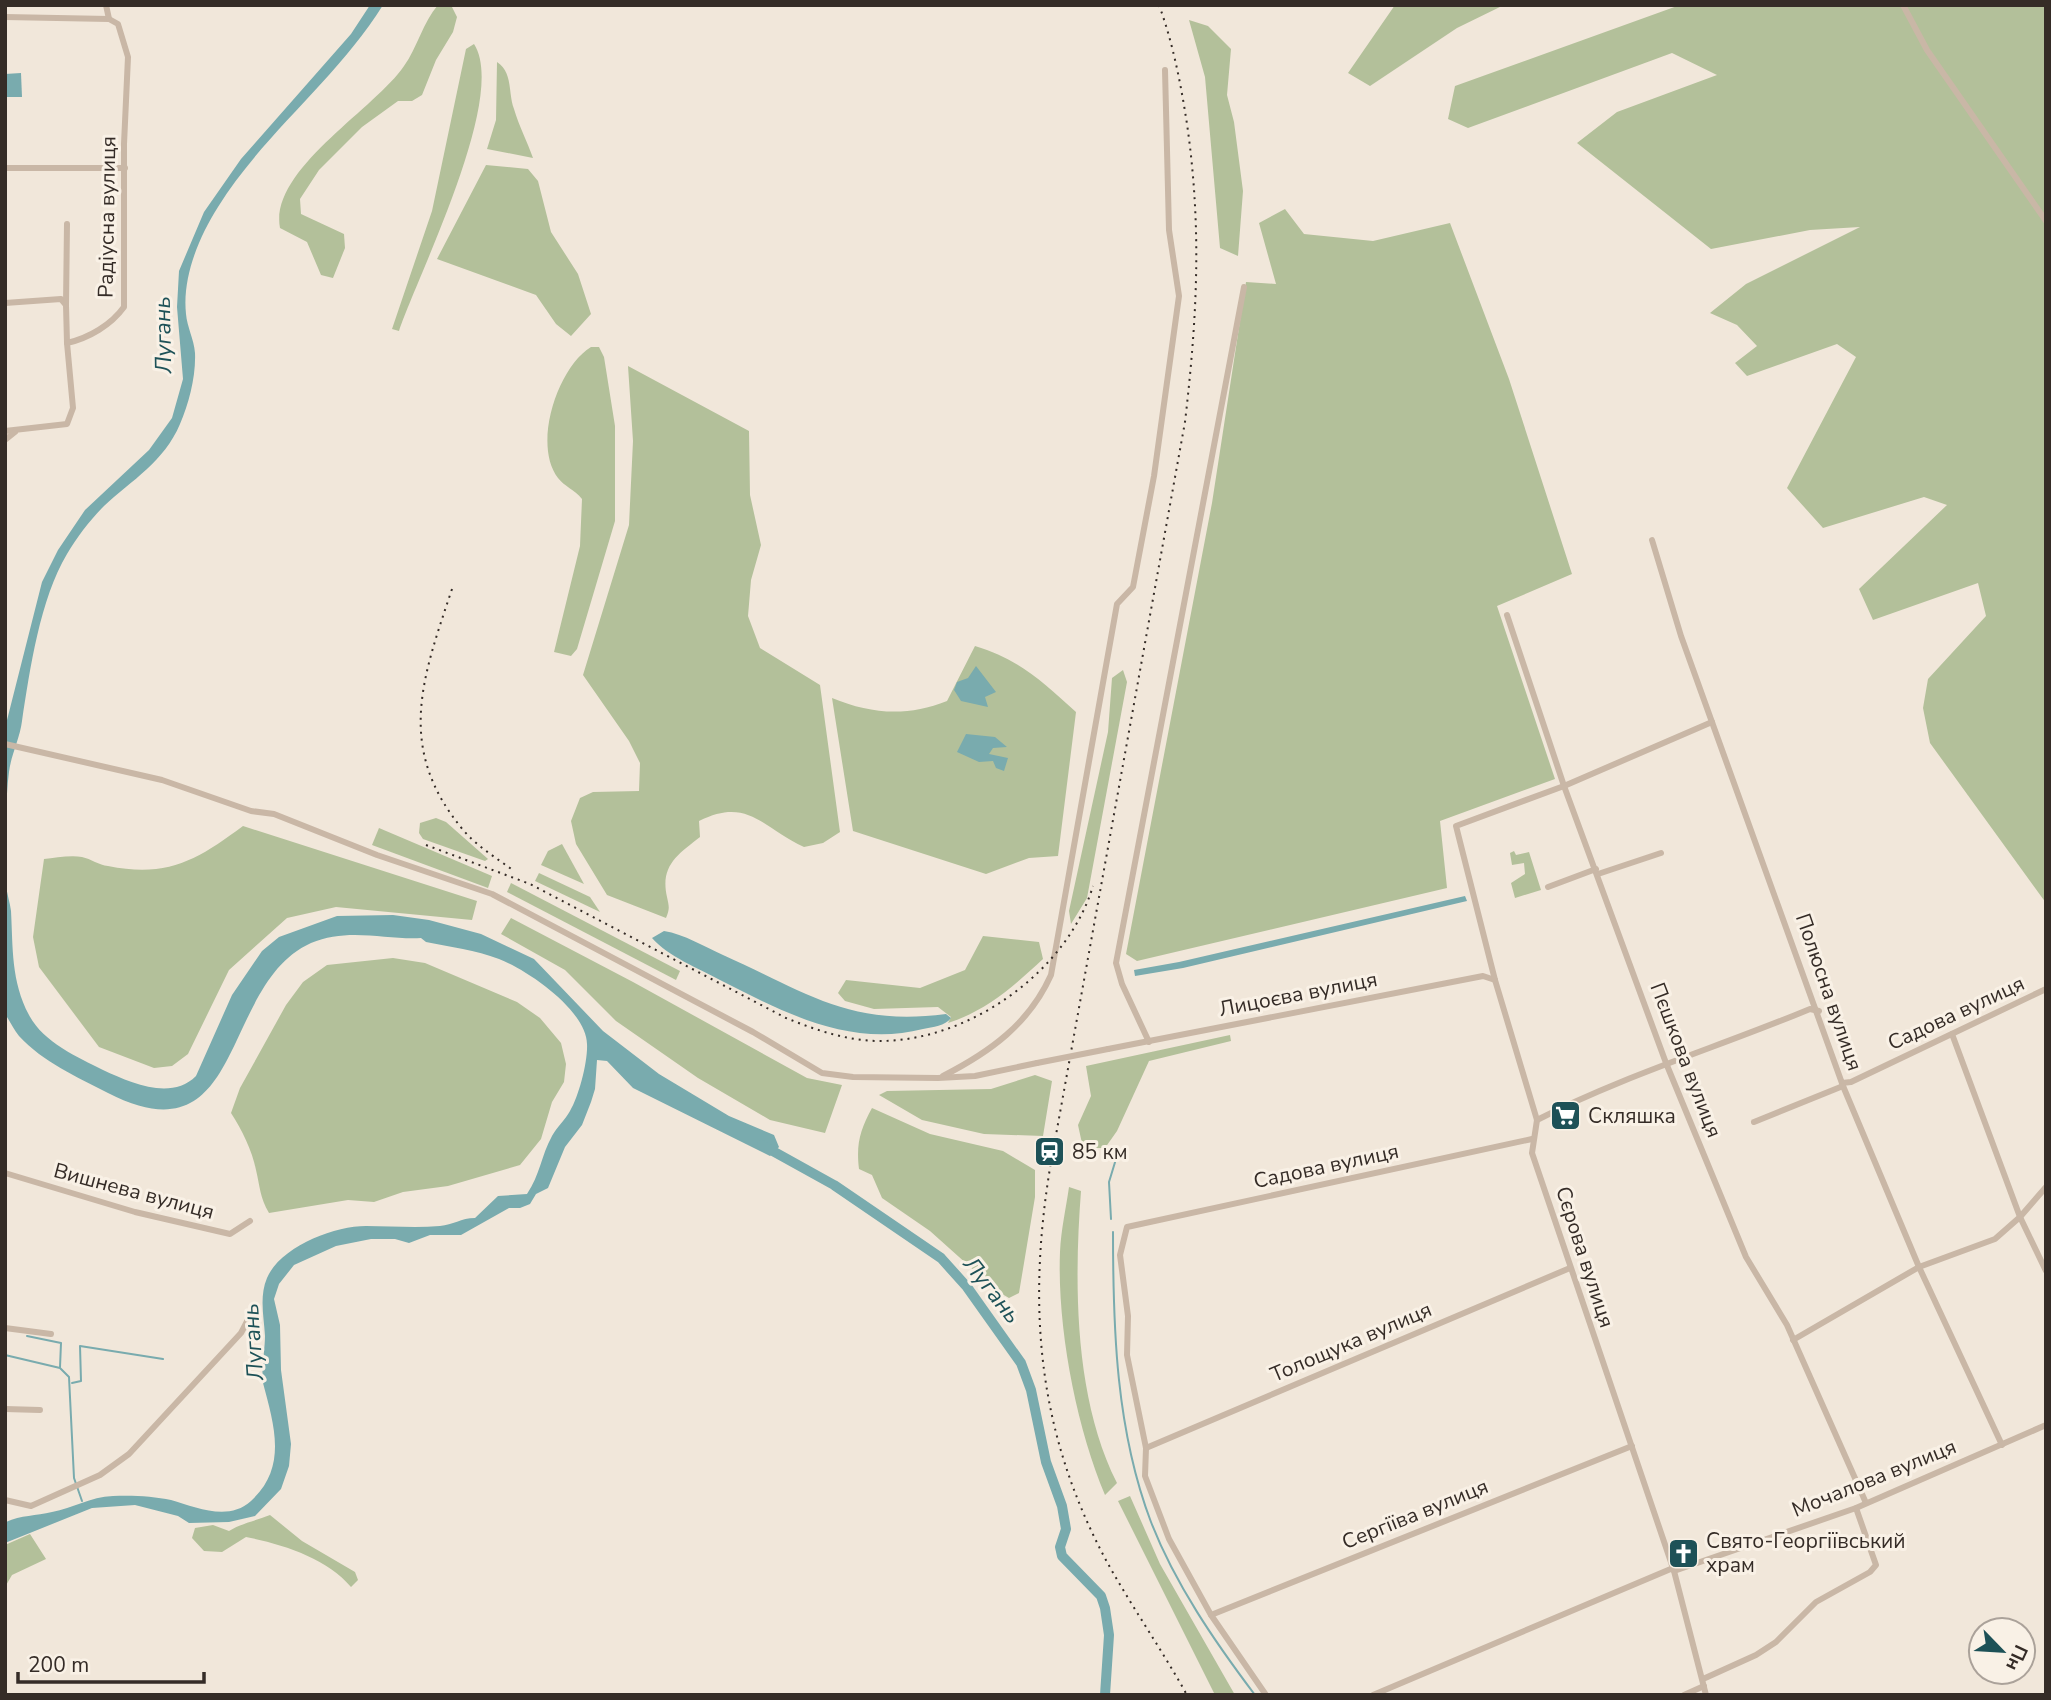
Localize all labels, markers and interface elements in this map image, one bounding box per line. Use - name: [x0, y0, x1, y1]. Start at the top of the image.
- street label: Радіусна вулиця: [92, 136, 122, 298]
- water label: Лугань: [147, 296, 179, 375]
- street label: Полюсна вулиця: [1789, 910, 1869, 1074]
- street label: Лицоєва вулиця: [1216, 965, 1380, 1023]
- street label: Садова вулиця: [1883, 969, 2029, 1057]
- street label: Пєшкова вулиця: [1644, 978, 1728, 1142]
- supermarket icon: Скляшка: [1548, 1099, 1582, 1133]
- place label: Скляшка: [1588, 1102, 1676, 1130]
- station icon: 85 км: [1032, 1135, 1066, 1169]
- street label: Садова вулиця: [1251, 1137, 1401, 1195]
- place label: 85 км: [1072, 1138, 1127, 1166]
- street label: Вишнева вулиця: [51, 1156, 217, 1226]
- street label: Сєрова вулиця: [1549, 1183, 1621, 1331]
- water label: Лугань: [955, 1249, 1028, 1330]
- street label: Толощука вулиця: [1266, 1295, 1436, 1389]
- water label: Лугань: [235, 1302, 271, 1383]
- street label: Мочалова вулиця: [1788, 1432, 1960, 1524]
- street label: Сергіїва вулиця: [1338, 1472, 1492, 1556]
- place label: Свято-Георгіївський храм: [1706, 1527, 1905, 1579]
- church icon: Свято-Георгіївський храм: [1666, 1536, 1700, 1570]
- north arrow: [1967, 1616, 2037, 1686]
- scale bar: [18, 1640, 203, 1684]
- text: Пн: [1999, 1640, 2034, 1675]
- text: 200 m: [28, 1651, 89, 1679]

